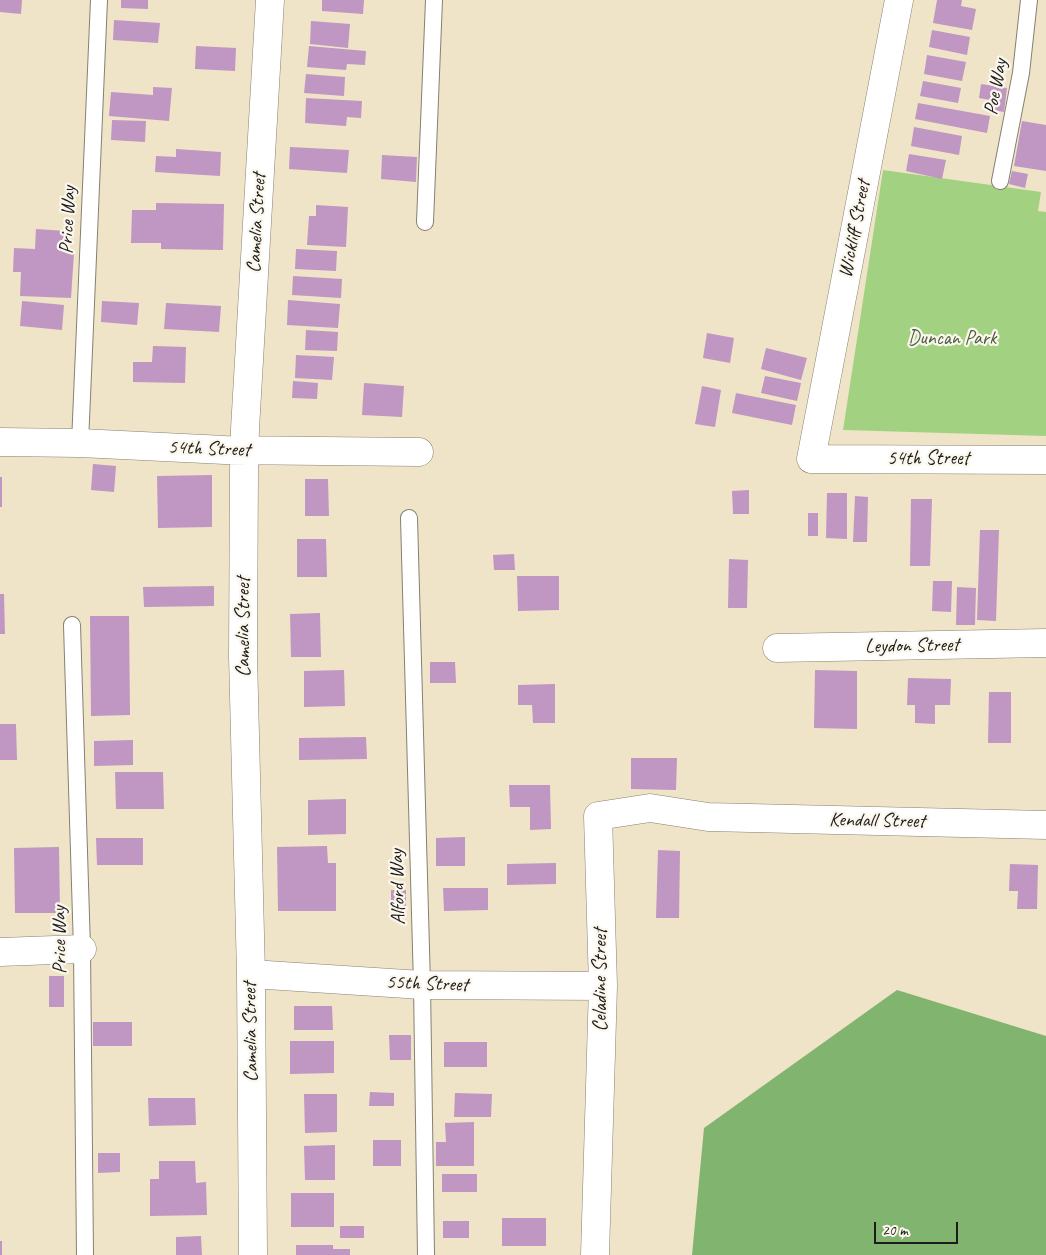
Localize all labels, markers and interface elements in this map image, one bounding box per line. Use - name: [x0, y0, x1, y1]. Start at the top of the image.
- street label: Poe Way: [979, 57, 1013, 117]
- street label: Camelia Street: [242, 172, 272, 274]
- street label: Wickliff Street: [834, 178, 876, 280]
- street label: Price Way: [55, 185, 81, 255]
- park label: Duncan Park: [908, 327, 996, 351]
- street label: 54th Street: [168, 436, 250, 462]
- street label: 54th Street: [887, 447, 969, 471]
- street label: Camelia Street: [232, 577, 256, 677]
- street label: Leydon Street: [865, 633, 959, 659]
- street label: Kendall Street: [829, 808, 925, 834]
- street label: Alford Way: [385, 849, 411, 925]
- street label: Price Way: [47, 906, 73, 974]
- street label: Celadine Street: [589, 928, 613, 1032]
- street label: 55th Street: [386, 971, 468, 997]
- street label: Camelia Street: [238, 982, 264, 1082]
- scale bar: [876, 1212, 960, 1244]
- text: 20 m: [882, 1221, 908, 1240]

